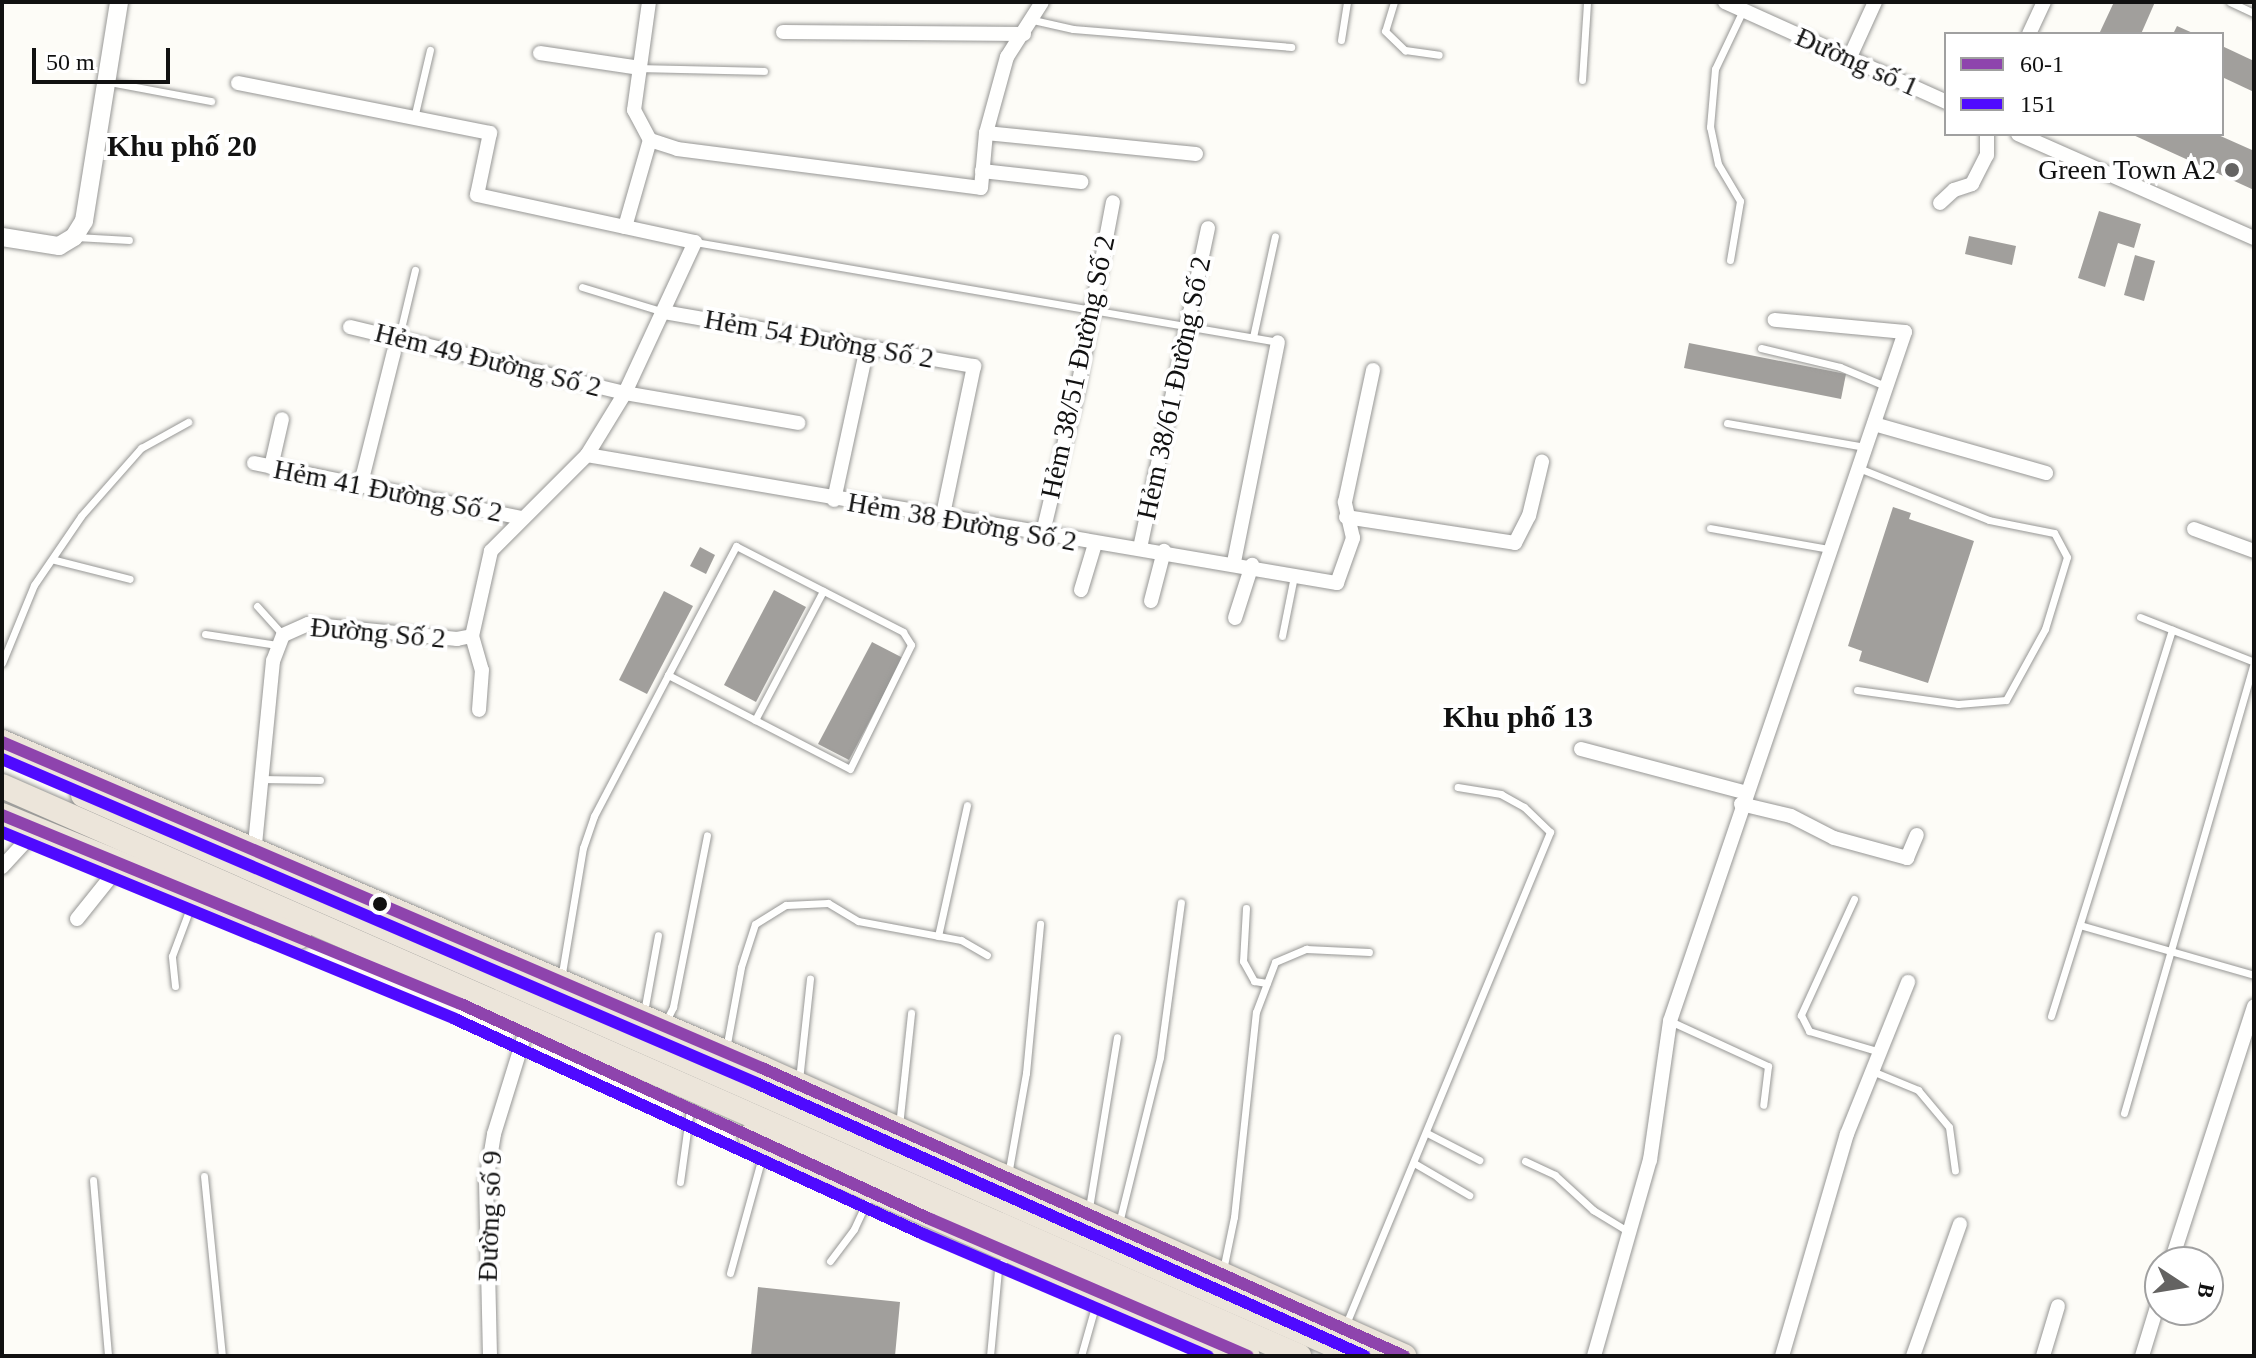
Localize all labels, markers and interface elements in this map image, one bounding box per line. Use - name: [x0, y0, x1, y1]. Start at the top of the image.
- street label: Đường số 1: [1790, 20, 1924, 104]
- scale bar: [36, 32, 174, 82]
- legend: [1944, 32, 2224, 136]
- text: 50 m: [46, 49, 95, 75]
- text: 60-1: [2020, 51, 2064, 77]
- text: 151: [2020, 91, 2056, 117]
- district label: Khu phố 20: [107, 128, 257, 164]
- place label: Green Town A2: [2036, 153, 2216, 187]
- marker: Green Town A2: [2223, 161, 2241, 179]
- street label: Hẻm 38/51 Đường Số 2: [1034, 232, 1122, 502]
- street label: Hẻm 38/61 Đường Số 2: [1130, 253, 1218, 523]
- street label: Hẻm 54 Đường Số 2: [702, 302, 936, 376]
- street label: Hẻm 49 Đường Số 2: [371, 316, 605, 404]
- street label: Hẻm 41 Đường Số 2: [271, 452, 505, 530]
- street label: Hẻm 38 Đường Số 2: [845, 485, 1079, 559]
- street label: Đường Số 2: [309, 610, 447, 656]
- district label: Khu phố 13: [1443, 699, 1593, 735]
- unlabelled marker: [372, 896, 388, 912]
- street label: Đường số 9: [471, 1150, 509, 1282]
- north arrow: [2144, 1246, 2224, 1326]
- text: B: [2192, 1281, 2220, 1300]

